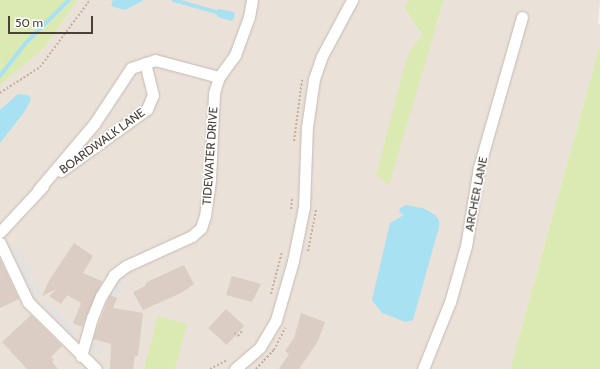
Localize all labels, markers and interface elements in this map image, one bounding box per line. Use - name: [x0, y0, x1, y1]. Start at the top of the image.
- scale bar: [10, 8, 95, 34]
- text: 50 m: [15, 15, 43, 30]
- street label: BOARDWALK LANE: [57, 105, 147, 177]
- street label: TIDEWATER DRIVE: [199, 106, 221, 206]
- street label: ARCHER LANE: [462, 156, 490, 232]

